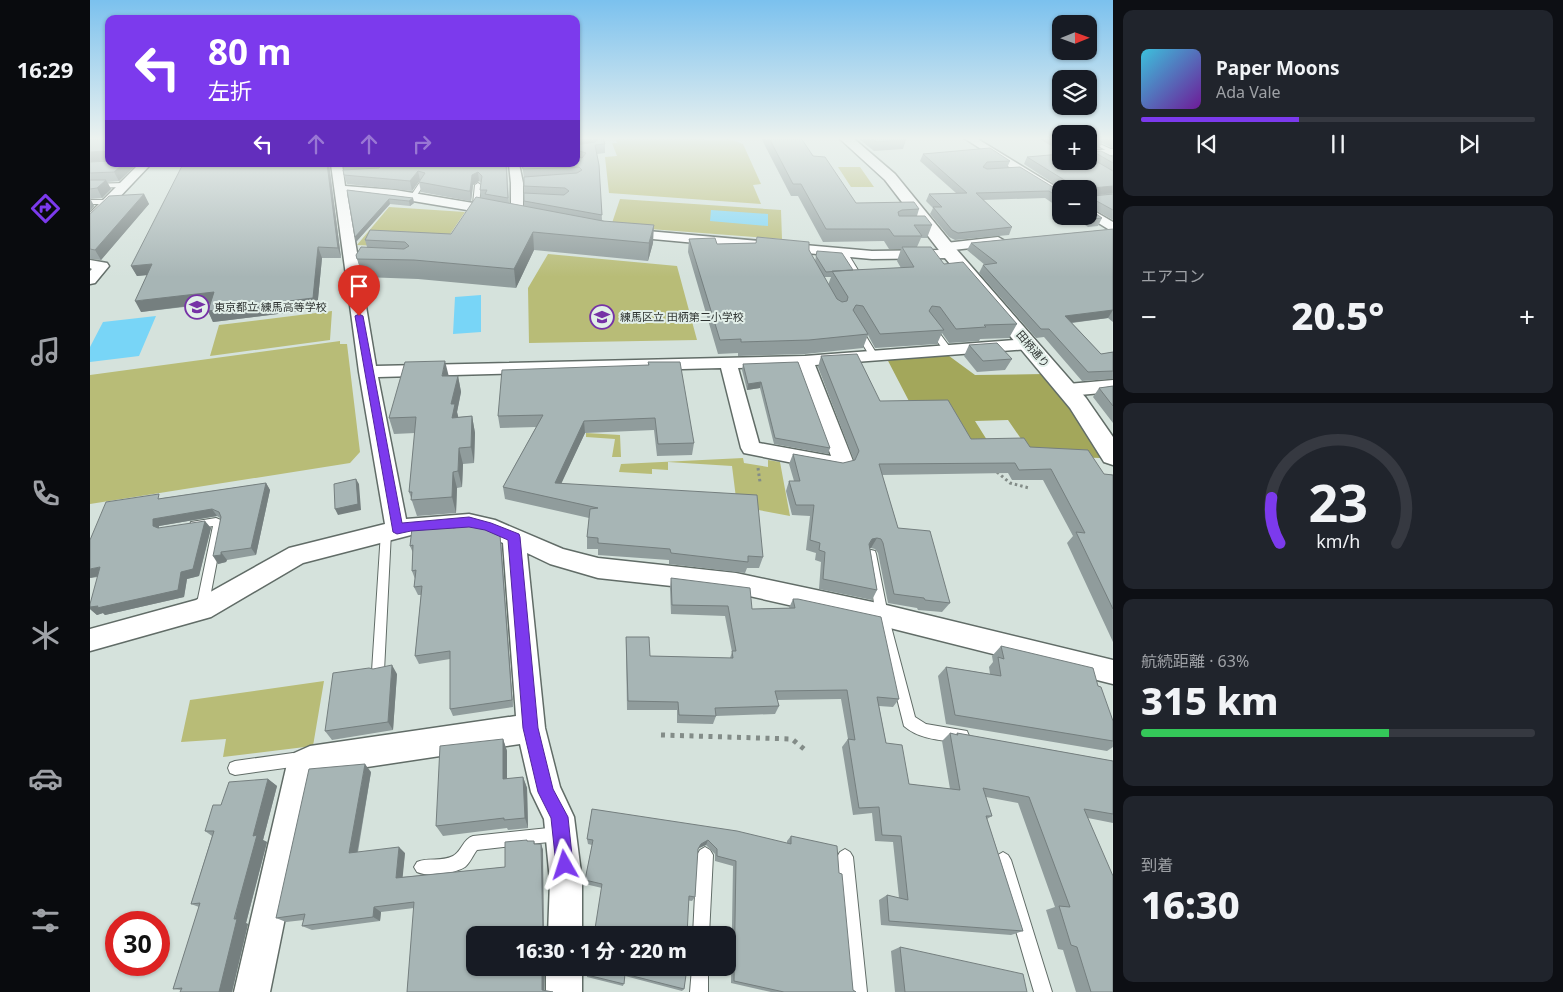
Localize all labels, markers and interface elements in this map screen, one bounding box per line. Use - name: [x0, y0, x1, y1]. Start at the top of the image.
- north arrow: [1052, 15, 1098, 60]
- map controls: [1052, 15, 1097, 225]
- text: 80 m: [208, 28, 291, 75]
- icon: left: [125, 35, 190, 100]
- text: 16:29: [17, 54, 73, 84]
- text: Paper Moons: [1216, 55, 1340, 81]
- button: layers: [1052, 70, 1097, 115]
- text: 左折: [208, 75, 252, 105]
- text: Ada Vale: [1216, 81, 1281, 103]
- button: +: [1052, 125, 1097, 170]
- icon: left: [249, 130, 277, 158]
- icon: ahead: [302, 130, 330, 158]
- icon: ahead: [355, 130, 383, 158]
- icon: right: [408, 130, 436, 158]
- icon: previous: [1193, 130, 1221, 158]
- icon: pause: [1324, 130, 1352, 158]
- icon: next: [1455, 130, 1483, 158]
- button: −: [1052, 180, 1097, 225]
- icon: directions: [28, 191, 63, 226]
- pin: [338, 265, 380, 316]
- text: エアコン: [1141, 265, 1205, 287]
- icon: arrive: [345, 272, 373, 300]
- text: 20.5°: [1292, 289, 1384, 341]
- school or university icon: 東京都立 練馬高等学校: [184, 294, 210, 320]
- text: −: [1141, 297, 1157, 335]
- text: +: [1519, 297, 1535, 335]
- place label: 東京都立 練馬高等学校: [214, 299, 327, 314]
- school or university icon: 練馬区立 田柄第二小学校: [589, 304, 615, 330]
- place label: 練馬区立 田柄第二小学校: [620, 309, 744, 324]
- street label: 田柄通り: [1013, 327, 1053, 370]
- icon: music: [28, 334, 63, 369]
- text: 23: [1308, 466, 1368, 537]
- icon: phone: [28, 476, 63, 511]
- text: km/h: [1316, 529, 1360, 553]
- icon: climate: [28, 618, 63, 653]
- text: 航続距離 · 63%: [1141, 650, 1249, 672]
- text: 315 km: [1141, 674, 1279, 726]
- icon: car: [28, 761, 63, 796]
- position arrow: [538, 838, 590, 890]
- text: 到着: [1141, 854, 1173, 876]
- text: 16:30: [1141, 878, 1240, 930]
- icon: filters: [28, 903, 63, 938]
- speed limit sign: 30: [105, 911, 170, 976]
- text: 16:30 · 1 分 · 220 m: [515, 938, 687, 964]

